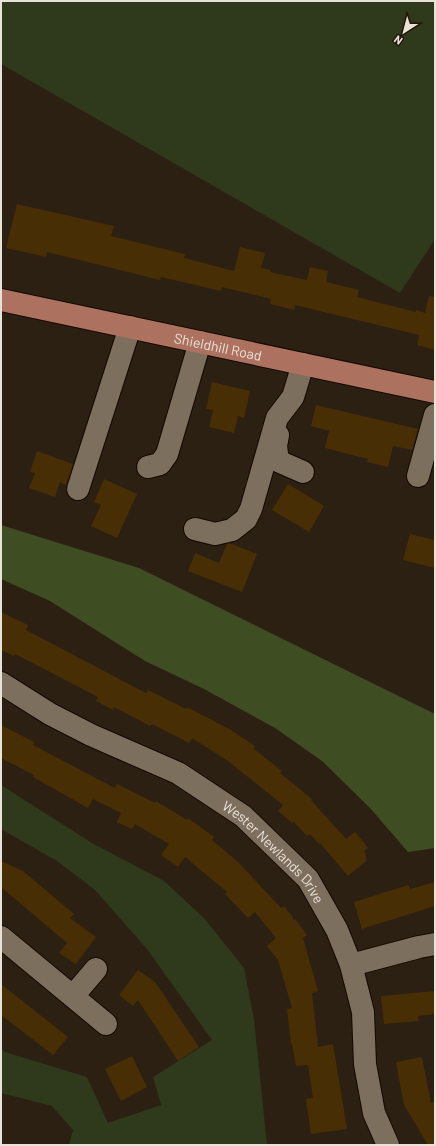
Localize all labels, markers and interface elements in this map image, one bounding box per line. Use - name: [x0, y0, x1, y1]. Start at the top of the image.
- north arrow: [384, 12, 424, 52]
- text: N: [391, 33, 405, 48]
- street label: Shieldhill Road: [173, 328, 264, 364]
- street label: Wester Newlands Drive: [220, 797, 328, 906]

